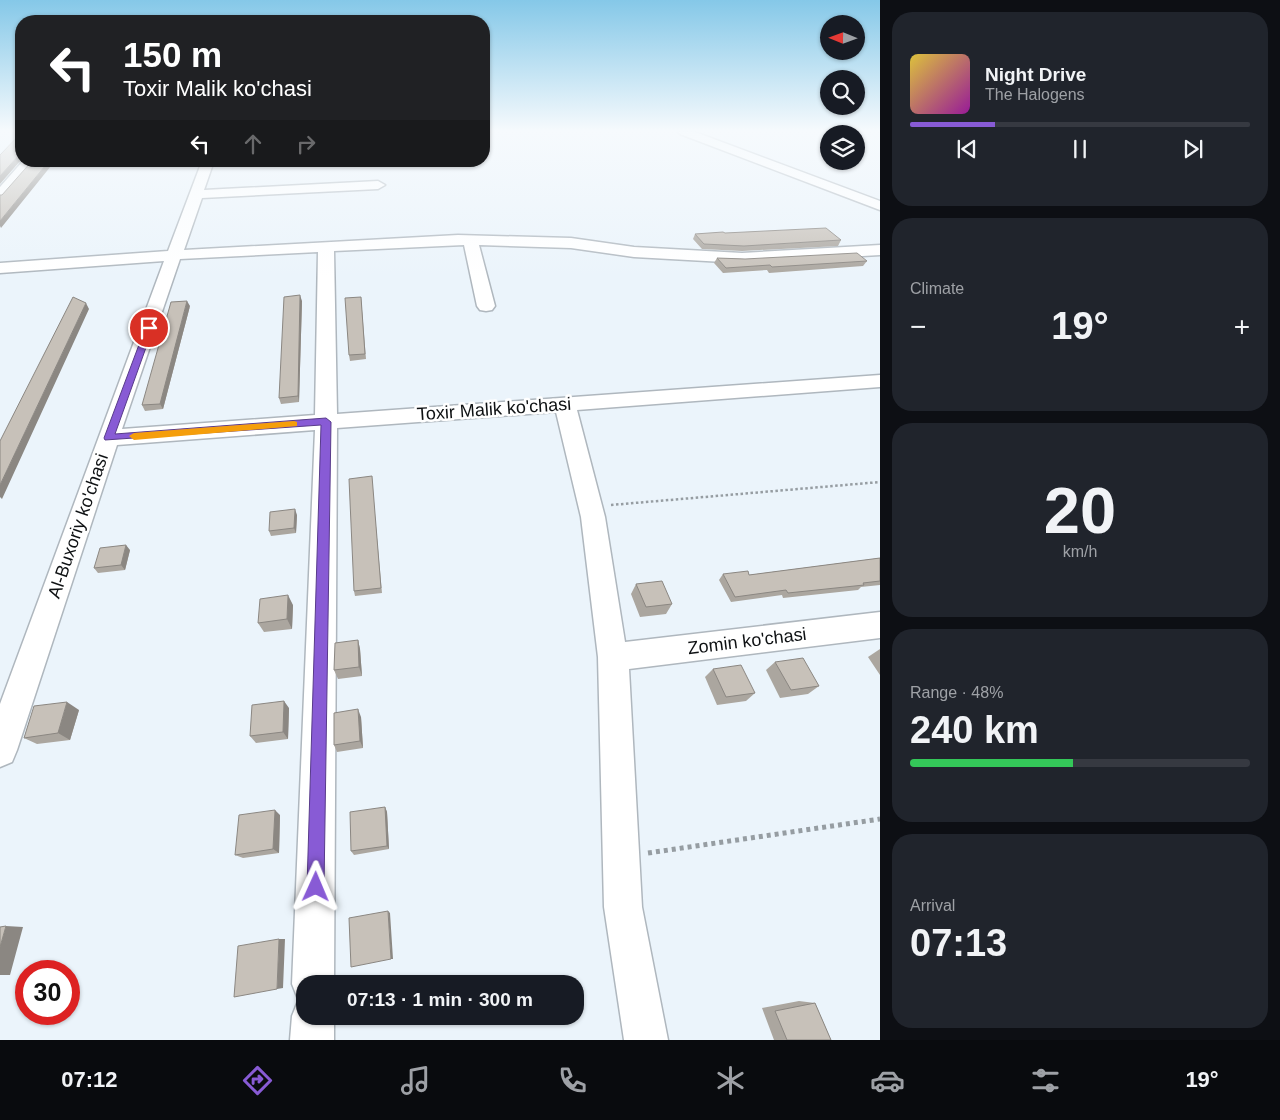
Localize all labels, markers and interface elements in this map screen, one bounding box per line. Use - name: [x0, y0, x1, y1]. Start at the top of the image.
- north arrow: [820, 15, 865, 60]
- map controls: [820, 15, 865, 170]
- icon: left: [40, 35, 105, 100]
- text: 150 m: [123, 35, 222, 74]
- text: Night Drive: [985, 64, 1086, 85]
- button: search: [820, 70, 865, 115]
- text: Toxir Malik ko'chasi: [123, 76, 312, 101]
- text: The Halogens: [985, 86, 1085, 103]
- button: layers: [820, 125, 865, 170]
- icon: left: [186, 130, 214, 158]
- icon: ahead: [239, 130, 267, 158]
- icon: right: [292, 130, 320, 158]
- icon: previous: [953, 135, 981, 163]
- icon: pause: [1066, 135, 1094, 163]
- icon: next: [1179, 135, 1207, 163]
- text: Climate: [910, 280, 964, 297]
- text: 19°: [1051, 305, 1109, 347]
- pin: [128, 307, 170, 349]
- text: −: [910, 311, 926, 342]
- text: +: [1234, 311, 1250, 342]
- icon: arrive: [135, 314, 163, 342]
- street label: Toxir Malik ko'chasi: [416, 394, 572, 424]
- street label: Al-Buxoriy ko'chasi: [44, 451, 112, 601]
- text: 20: [1044, 474, 1116, 547]
- text: km/h: [1063, 543, 1097, 560]
- street label: Zomin ko'chasi: [686, 624, 808, 658]
- text: Range · 48%: [910, 684, 1003, 701]
- text: 240 km: [910, 709, 1039, 751]
- position arrow: [289, 860, 341, 912]
- text: Arrival: [910, 897, 955, 914]
- text: 07:13: [910, 922, 1007, 964]
- speed limit sign: 30: [15, 960, 80, 1025]
- text: 07:13 · 1 min · 300 m: [347, 989, 533, 1010]
- icon: directions: [240, 1063, 275, 1098]
- icon: music: [398, 1063, 433, 1098]
- icon: phone: [555, 1063, 590, 1098]
- icon: climate: [713, 1063, 748, 1098]
- icon: car: [870, 1063, 905, 1098]
- icon: filters: [1028, 1063, 1063, 1098]
- text: 07:12: [61, 1067, 118, 1092]
- text: 19°: [1185, 1067, 1219, 1092]

